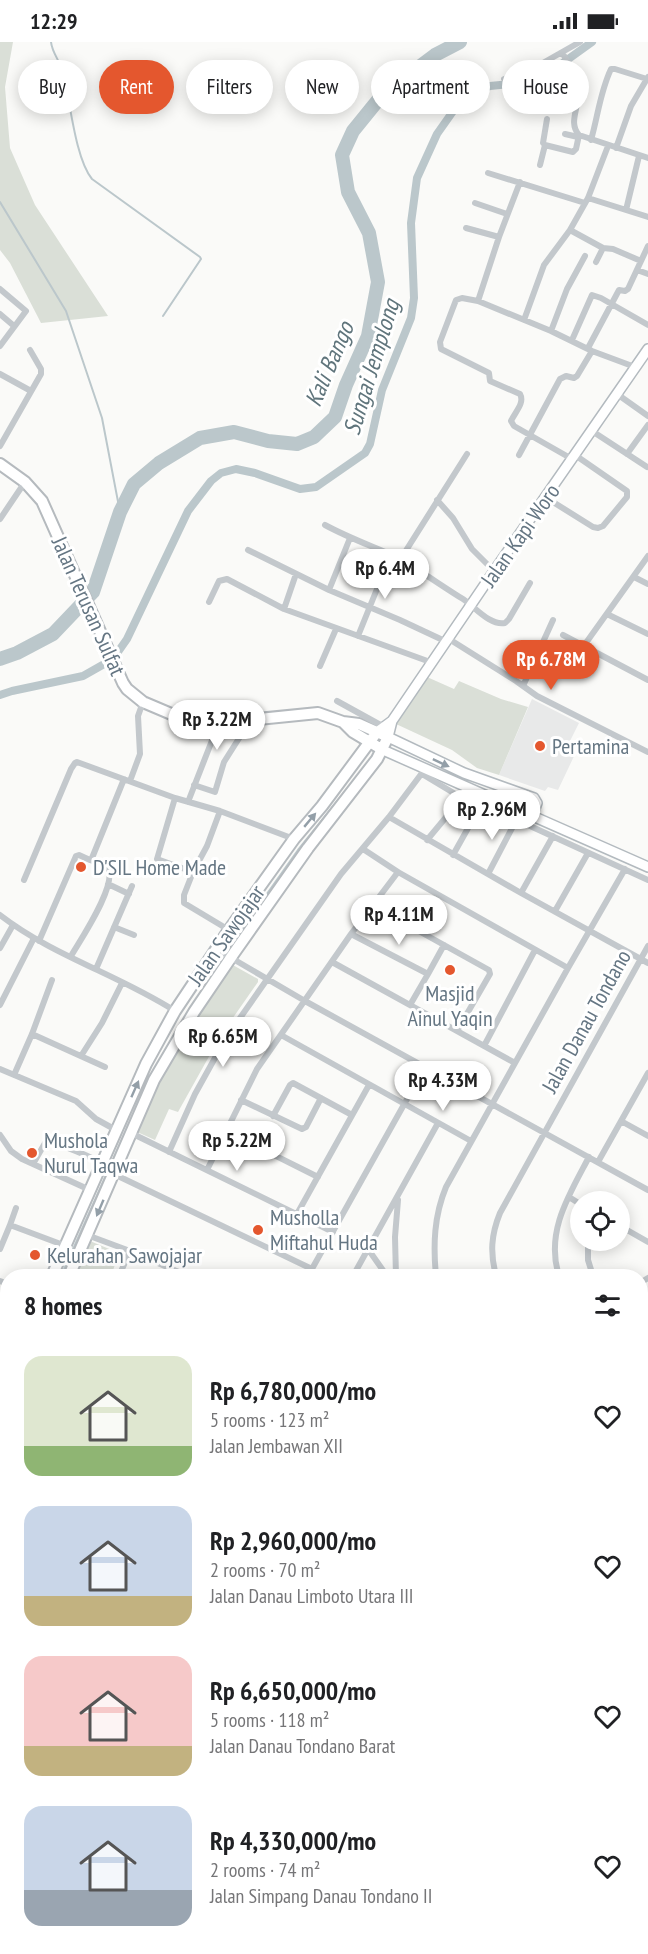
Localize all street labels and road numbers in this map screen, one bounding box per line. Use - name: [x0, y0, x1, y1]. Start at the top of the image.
- street label: Jalan Kapi Woro: [474, 478, 566, 593]
- street label: Jalan Terusan Sulfat: [45, 531, 132, 680]
- street label: Jalan Sawojajar: [181, 879, 271, 991]
- street label: Jalan Danau Tondano: [535, 945, 637, 1098]

